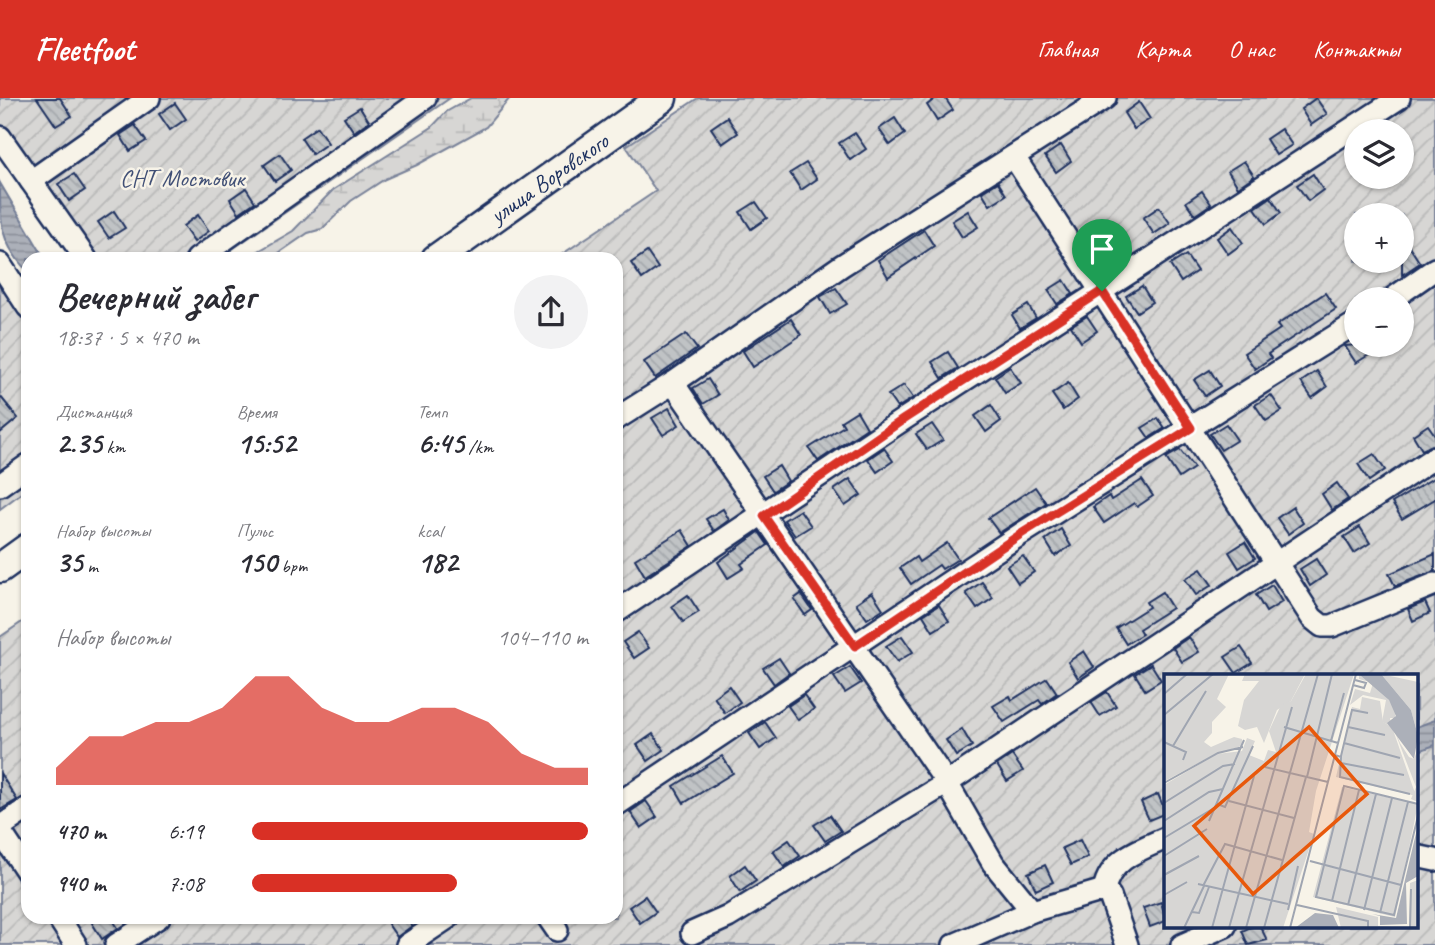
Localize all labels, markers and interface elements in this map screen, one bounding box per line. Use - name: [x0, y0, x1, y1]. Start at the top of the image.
- text: Fleetfoot: [35, 28, 135, 70]
- text: Главная: [1037, 34, 1098, 64]
- text: Карта: [1136, 34, 1190, 64]
- text: О нас: [1228, 34, 1275, 64]
- text: Контакты: [1313, 34, 1400, 64]
- map controls: [1344, 119, 1414, 357]
- button: layers: [1344, 119, 1414, 189]
- street label: улица Воровского: [482, 125, 616, 231]
- park label: СНТ Мостовик: [120, 163, 246, 193]
- button: +: [1344, 203, 1414, 273]
- pin: [1072, 219, 1132, 291]
- icon: arrive: [1083, 230, 1121, 268]
- text: Вечерний забег: [56, 273, 255, 320]
- button: share: [514, 275, 588, 349]
- button: −: [1344, 287, 1414, 357]
- text: 18:37 · 5 × 470 m: [56, 323, 199, 352]
- text: Дистанция: [56, 400, 132, 424]
- text: Время: [237, 400, 277, 424]
- text: Темп: [417, 400, 448, 424]
- text: 2.35: [56, 424, 102, 462]
- text: 15:52: [237, 424, 296, 462]
- text: 6:45: [417, 424, 464, 462]
- text: km: [102, 435, 125, 459]
- text: /km: [464, 435, 493, 459]
- text: Набор высоты: [56, 519, 150, 543]
- text: Пульс: [237, 519, 273, 543]
- text: kcal: [417, 519, 442, 543]
- text: 35: [56, 543, 83, 581]
- text: 150: [237, 543, 277, 581]
- text: 182: [417, 543, 458, 581]
- text: m: [83, 554, 98, 578]
- text: bpm: [277, 554, 307, 578]
- text: Набор высоты: [56, 623, 170, 652]
- text: 104–110 m: [497, 623, 588, 652]
- inset map: [1164, 674, 1418, 928]
- text: 470 m: [56, 817, 106, 846]
- text: 6:19: [168, 817, 204, 846]
- text: 940 m: [56, 869, 105, 898]
- text: 7:08: [168, 869, 204, 898]

